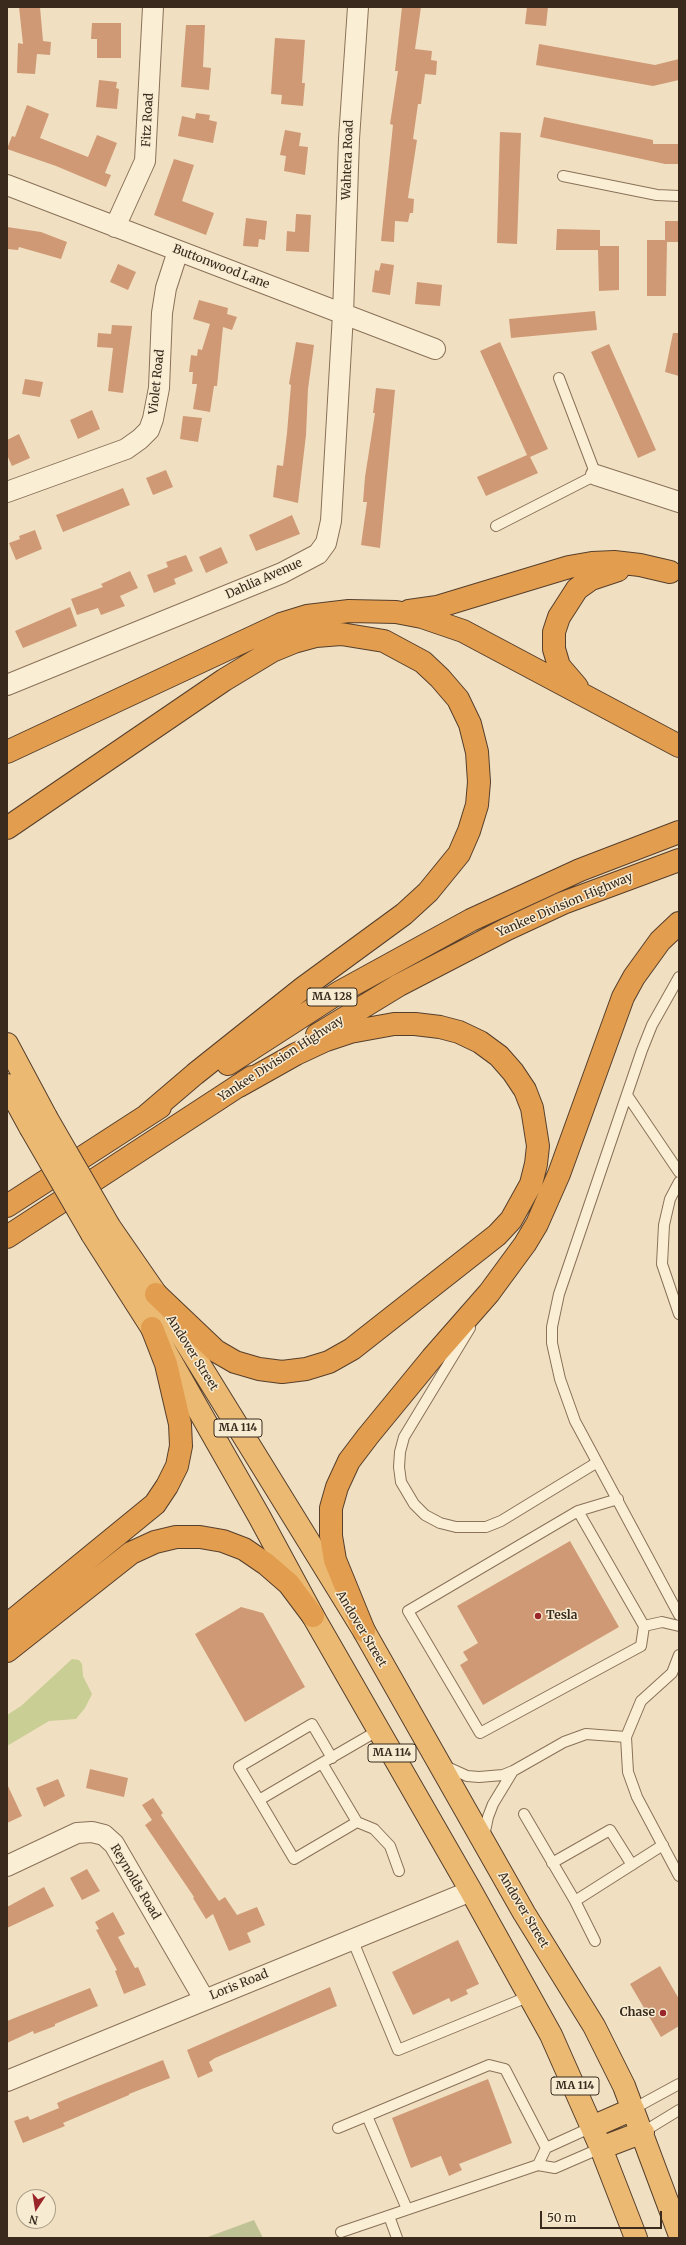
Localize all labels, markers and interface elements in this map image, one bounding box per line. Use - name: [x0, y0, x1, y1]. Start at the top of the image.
- street label: Fitz Road: [139, 93, 157, 147]
- street label: Wahtera Road: [339, 120, 357, 200]
- street label: Buttonwood Lane: [171, 242, 271, 292]
- street label: Violet Road: [146, 349, 168, 415]
- street label: Dahlia Avenue: [223, 556, 305, 602]
- street label: Yankee Division Highway: [495, 870, 635, 940]
- road number: MA 128: [307, 988, 357, 1006]
- street label: Yankee Division Highway: [216, 1013, 346, 1105]
- street label: Andover Street: [163, 1313, 221, 1393]
- road number: MA 114: [214, 1419, 262, 1437]
- street label: Andover Street: [333, 1588, 389, 1670]
- place label: Tesla: [546, 1609, 577, 1623]
- marker: Tesla: [533, 1611, 543, 1621]
- road number: MA 114: [368, 1744, 416, 1762]
- street label: Reynolds Road: [107, 1842, 163, 1922]
- street label: Andover Street: [495, 1869, 551, 1951]
- street label: Loris Road: [208, 1967, 270, 2003]
- place label: Chase: [620, 2006, 655, 2020]
- marker: Chase: [658, 2008, 668, 2018]
- road number: MA 114: [551, 2077, 599, 2095]
- north arrow: [16, 2189, 56, 2229]
- scale bar: [542, 2203, 664, 2229]
- text: 50 m: [547, 2210, 576, 2225]
- text: N: [28, 2212, 39, 2228]

